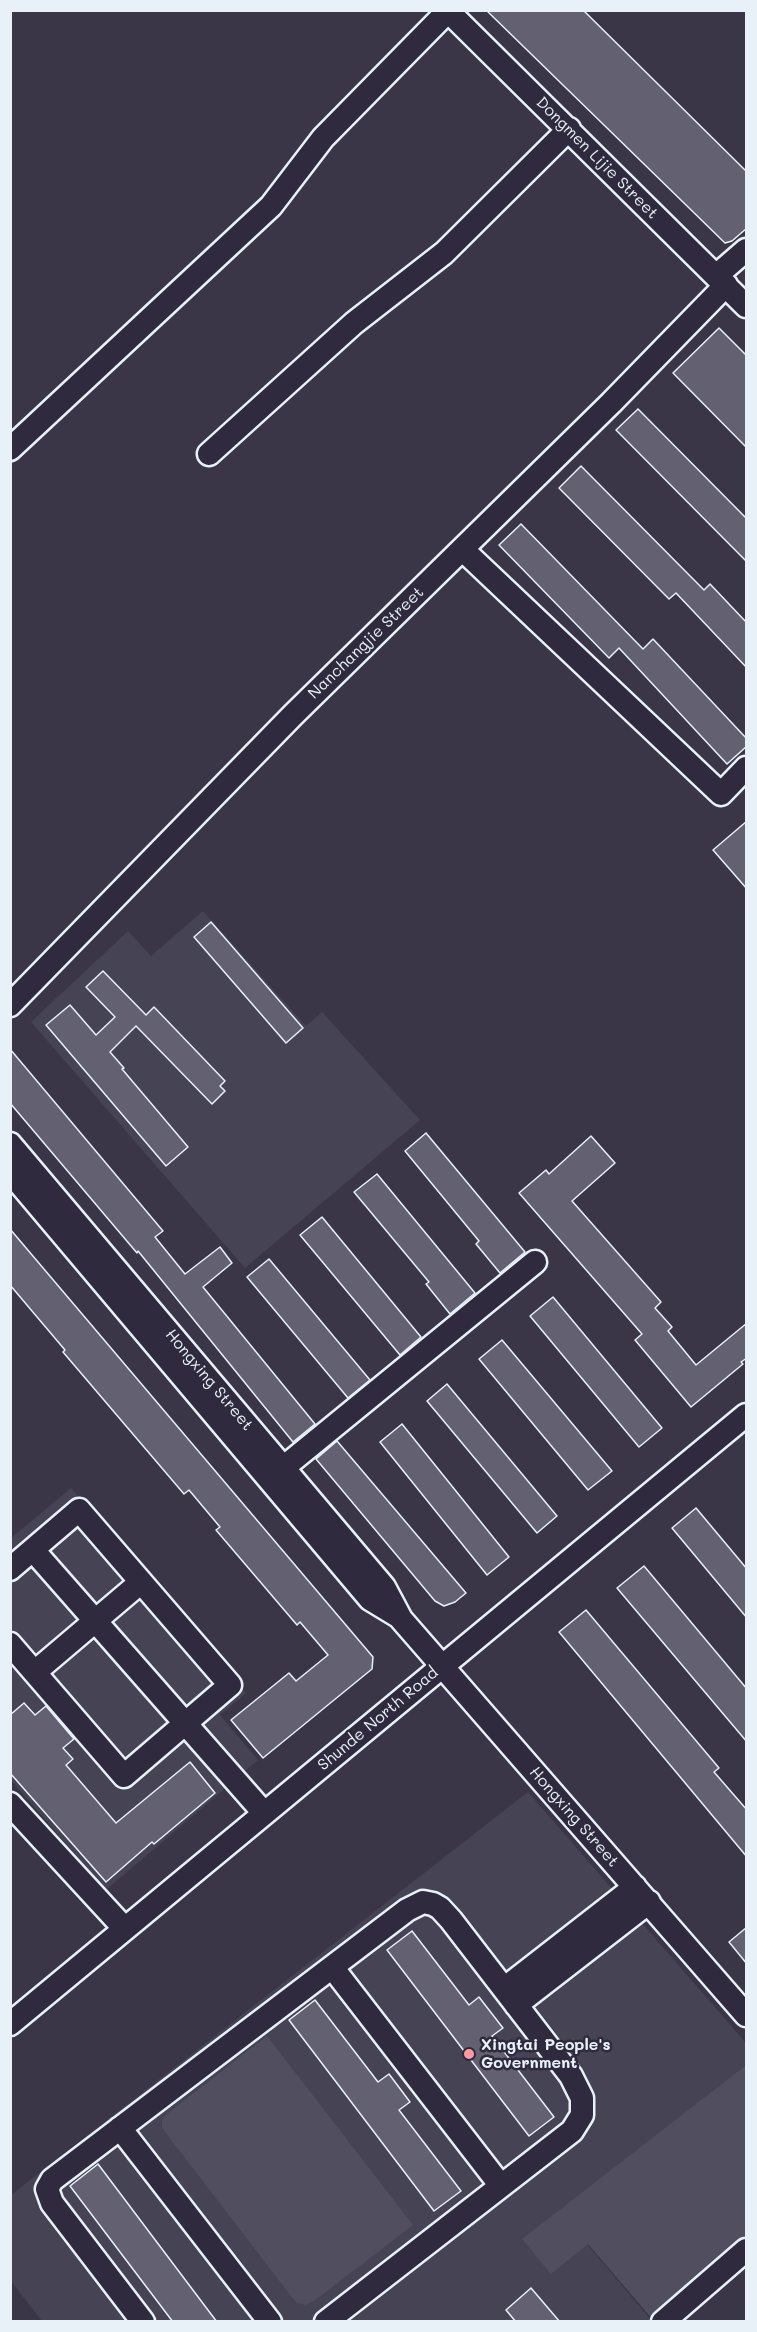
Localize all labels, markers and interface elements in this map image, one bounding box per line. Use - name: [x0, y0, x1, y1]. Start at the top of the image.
- street label: Dongmen Lijie Street: [532, 93, 662, 223]
- street label: Nanchangjie Street: [304, 583, 428, 703]
- street label: Hongxing Street: [161, 1325, 257, 1435]
- street label: Shunde North Road: [314, 1663, 442, 1775]
- street label: Hongxing Street: [525, 1763, 623, 1871]
- place label: Xingtai People's Government: [481, 2035, 611, 2073]
- marker: Xingtai People's Government: [462, 2047, 476, 2061]

